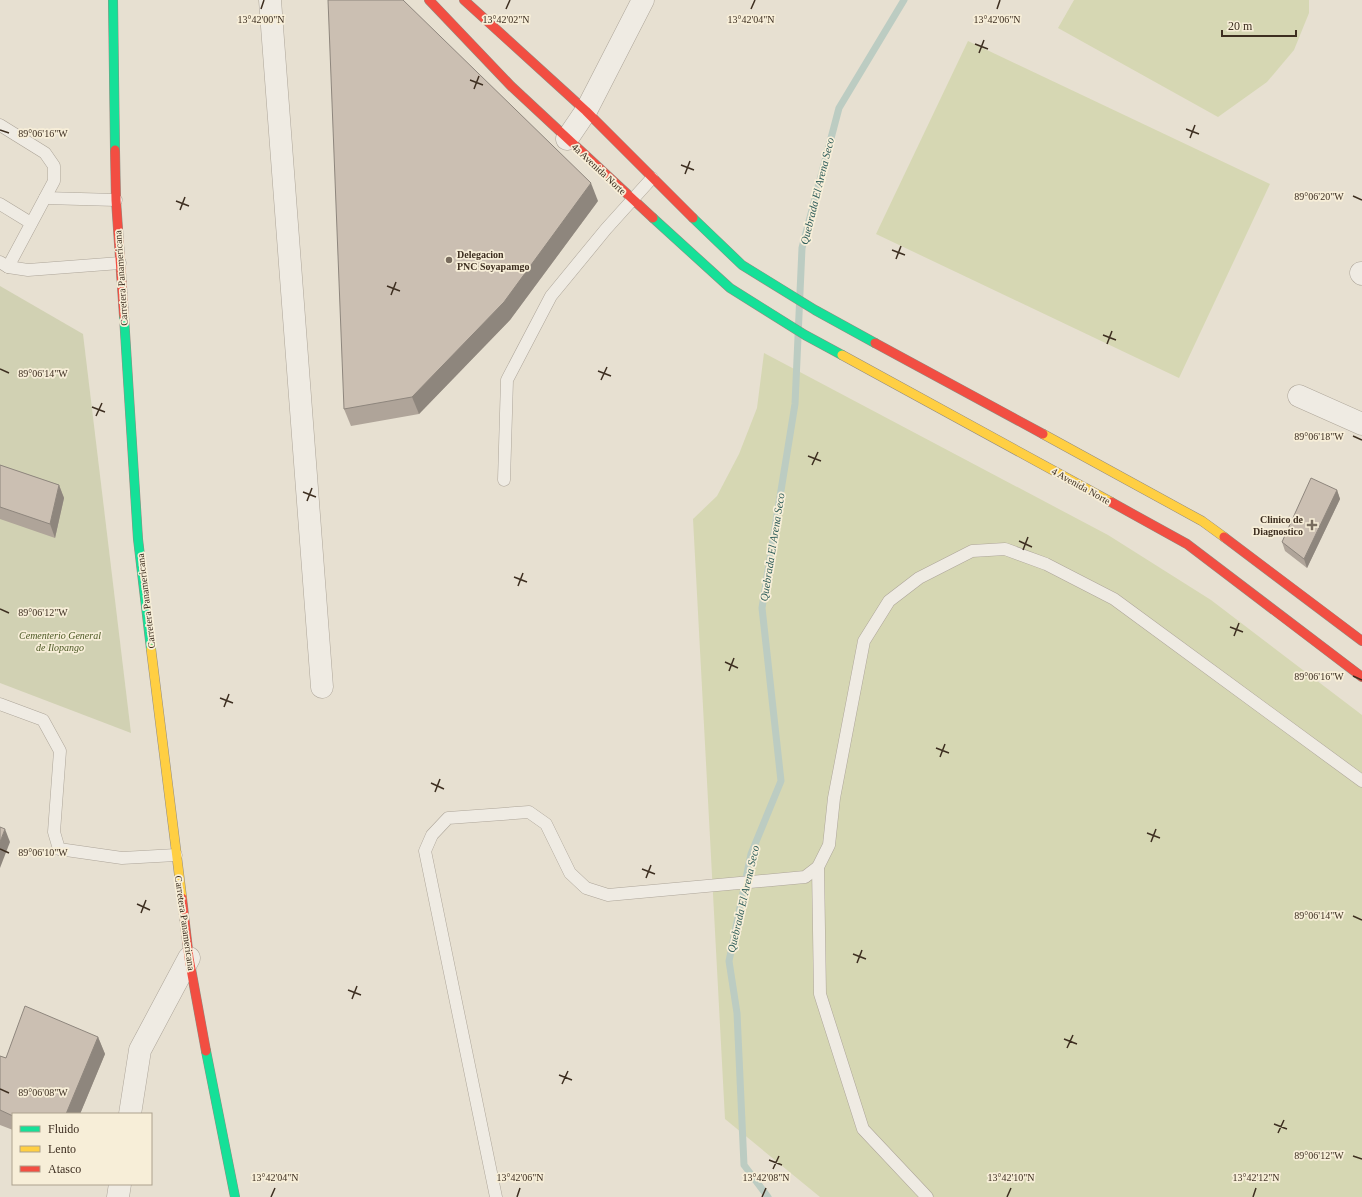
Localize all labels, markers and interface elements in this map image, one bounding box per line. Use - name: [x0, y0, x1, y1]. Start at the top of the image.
- scale bar: [1222, 12, 1296, 38]
- text: 13°42'00"N: [237, 14, 285, 25]
- text: 13°42'02"N: [482, 14, 530, 25]
- text: 13°42'04"N: [727, 14, 775, 25]
- text: 13°42'06"N: [973, 14, 1021, 25]
- text: 20 m: [1228, 19, 1253, 33]
- text: 89°06'16"W: [18, 128, 68, 139]
- water label: Quebrada El Arena Seco: [798, 136, 836, 246]
- street label: 4a Avenida Norte: [570, 141, 629, 197]
- text: 89°06'20"W: [1294, 191, 1344, 202]
- street label: Carretera Panamericana: [112, 229, 130, 326]
- place label: Delegacion PNC Soyapamgo: [457, 249, 530, 272]
- marker: Delegacion PNC Soyapamgo: [444, 255, 454, 265]
- text: 89°06'14"W: [18, 368, 68, 379]
- text: 89°06'18"W: [1294, 431, 1344, 442]
- street label: 4 Avenida Norte: [1050, 465, 1113, 507]
- water label: Quebrada El Arena Seco: [757, 491, 787, 602]
- place label: Clinico de Diagnostico: [1253, 514, 1304, 537]
- marker: Clinico de Diagnostico: [1306, 519, 1318, 531]
- street label: Carretera Panamericana: [135, 552, 157, 649]
- text: 89°06'12"W: [18, 607, 68, 618]
- park label: Cementerio General de Ilopango: [19, 630, 101, 653]
- text: 89°06'16"W: [1294, 671, 1344, 682]
- water label: Quebrada El Arena Seco: [725, 844, 761, 954]
- text: 89°06'10"W: [18, 847, 68, 858]
- street label: Carretera Panamericana: [173, 875, 197, 972]
- text: 89°06'14"W: [1294, 910, 1344, 921]
- text: 89°06'08"W: [18, 1087, 68, 1098]
- legend: [12, 1113, 152, 1185]
- text: Fluido: [48, 1122, 79, 1136]
- text: Lento: [48, 1142, 76, 1156]
- text: 89°06'12"W: [1294, 1150, 1344, 1161]
- text: Atasco: [48, 1162, 81, 1176]
- text: 13°42'04"N: [251, 1172, 299, 1183]
- text: 13°42'06"N: [496, 1172, 544, 1183]
- text: 13°42'08"N: [742, 1172, 790, 1183]
- text: 13°42'10"N: [987, 1172, 1035, 1183]
- text: 13°42'12"N: [1232, 1172, 1280, 1183]

